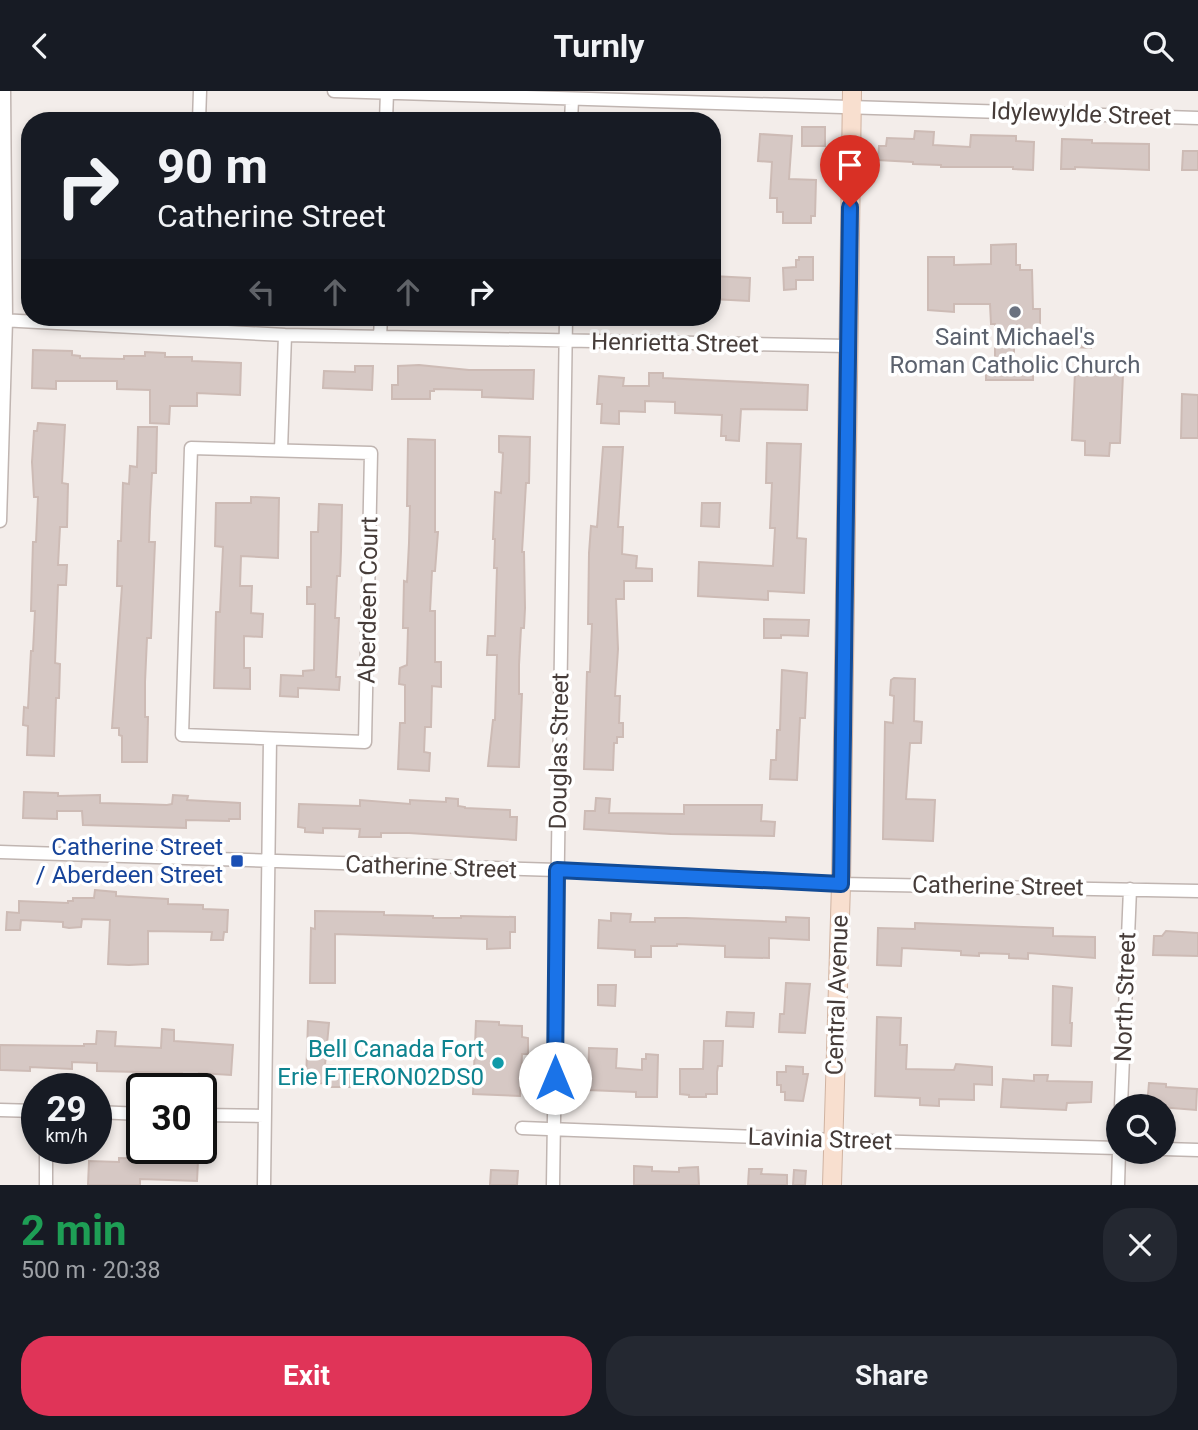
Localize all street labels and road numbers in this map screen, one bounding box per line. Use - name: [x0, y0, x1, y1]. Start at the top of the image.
- street label: Idylewylde Street: [990, 97, 1172, 131]
- street label: Henrietta Street: [591, 328, 759, 358]
- street label: Aberdeen Court: [353, 516, 383, 684]
- street label: Douglas Street: [544, 672, 574, 830]
- street label: Catherine Street: [345, 850, 517, 884]
- street label: Catherine Street: [912, 871, 1084, 901]
- street label: Central Avenue: [820, 914, 854, 1076]
- street label: North Street: [1109, 931, 1141, 1062]
- street label: Lavinia Street: [747, 1122, 893, 1156]

